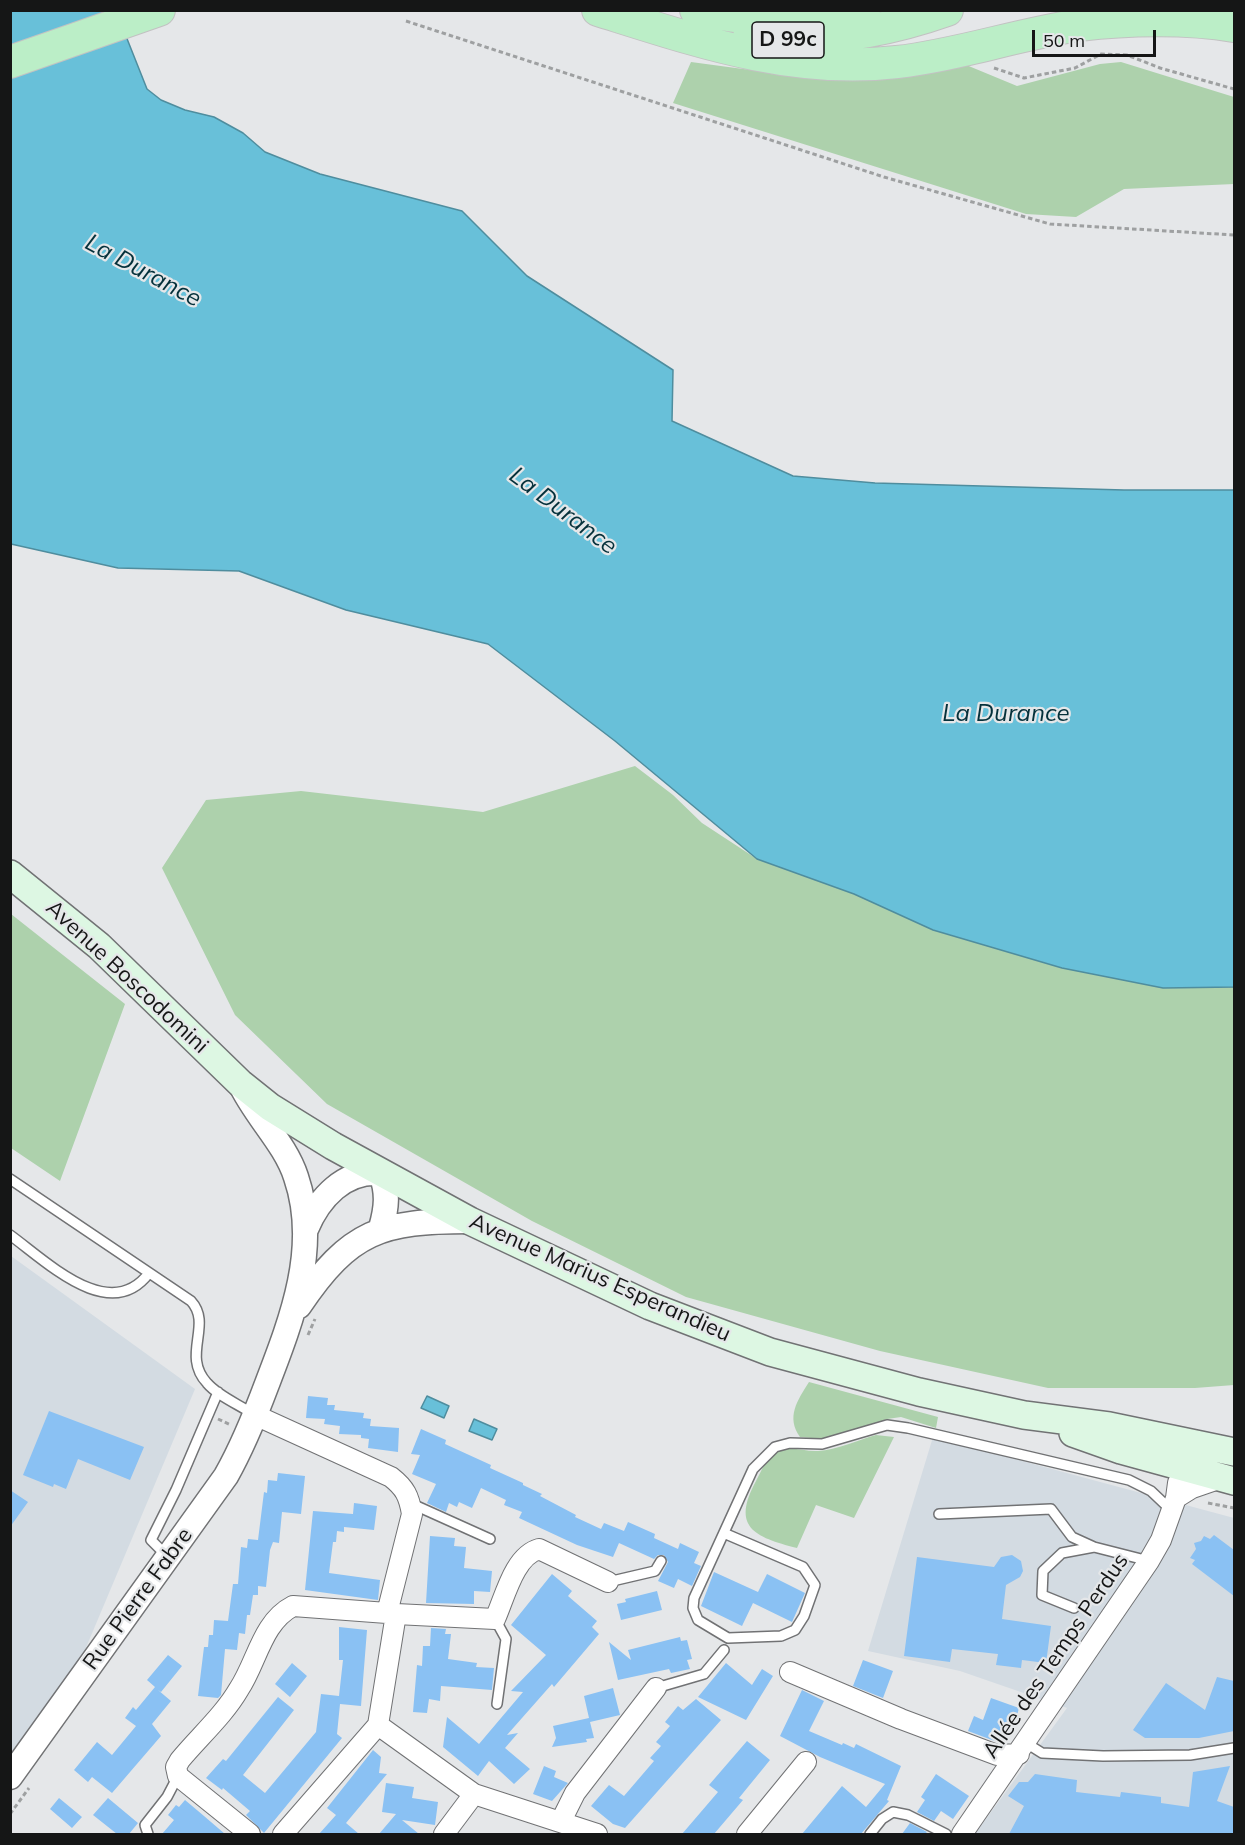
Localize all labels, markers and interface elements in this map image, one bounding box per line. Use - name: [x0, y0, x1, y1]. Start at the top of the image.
- scale bar: [1035, 18, 1160, 56]
- road number: D 99c: [752, 22, 824, 58]
- text: 50 m: [1043, 29, 1085, 52]
- water label: La Durance: [80, 228, 206, 314]
- water label: La Durance: [504, 461, 622, 561]
- water label: La Durance: [942, 700, 1070, 728]
- street label: Avenue Boscodomini: [40, 895, 214, 1059]
- street label: Avenue Marius Esperandieu: [465, 1208, 735, 1348]
- street label: Rue Pierre Fabre: [78, 1523, 198, 1675]
- street label: Allée des Temps Perdus: [978, 1549, 1134, 1763]

